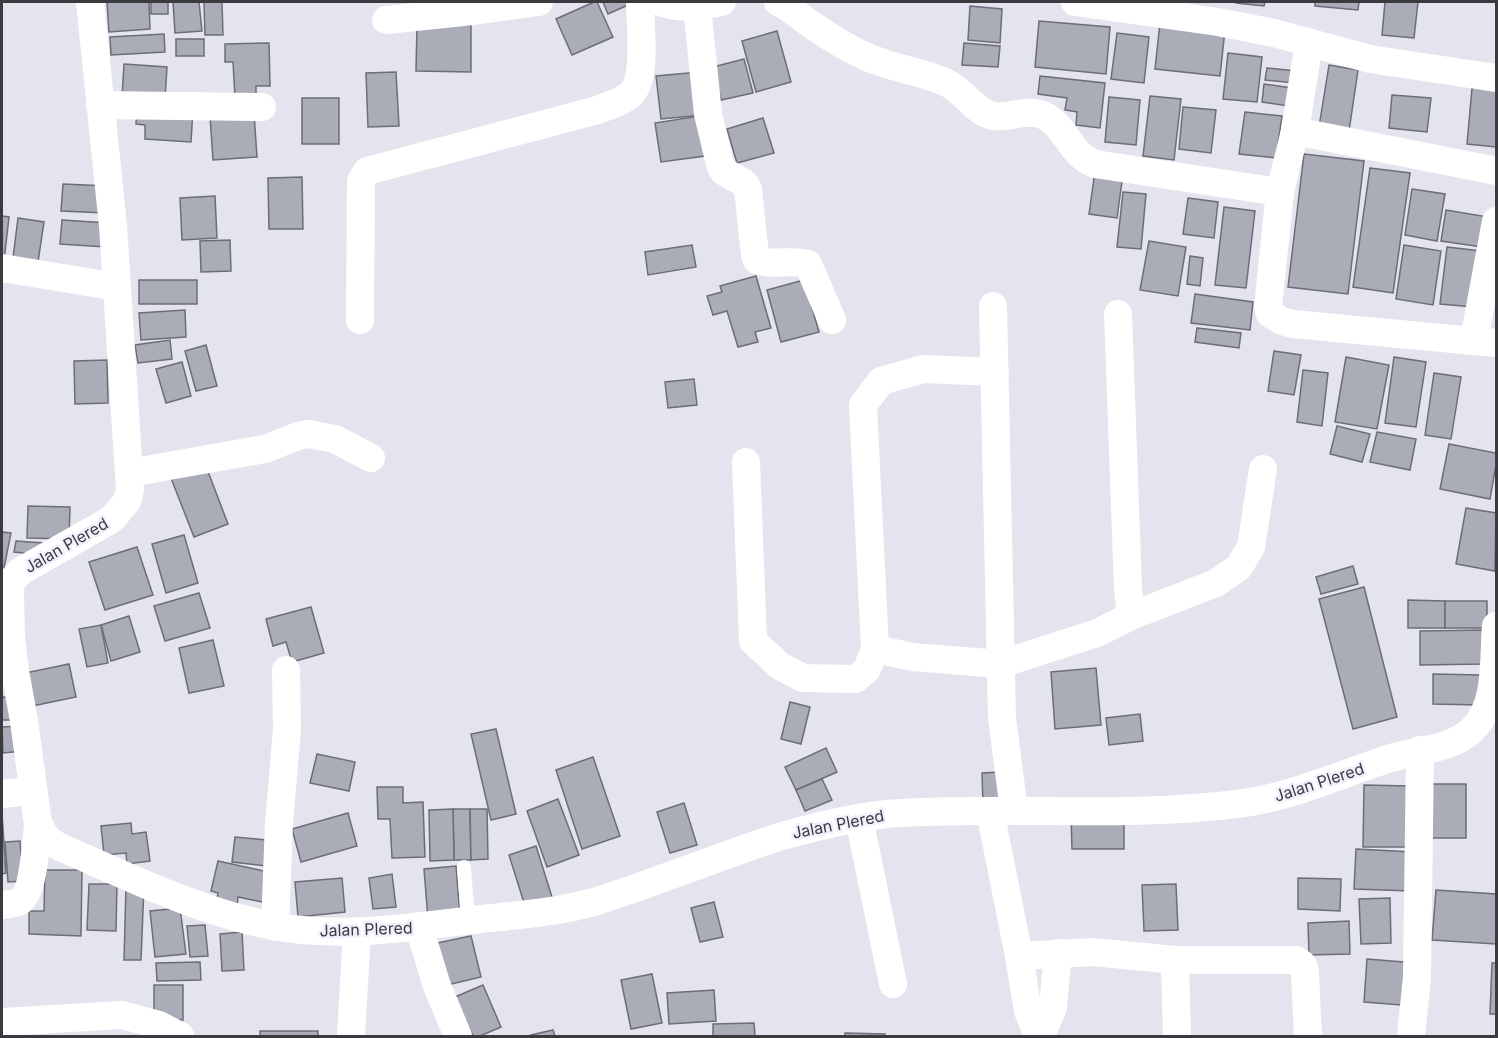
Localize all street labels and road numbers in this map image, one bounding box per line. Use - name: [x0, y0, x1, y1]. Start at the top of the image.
- street label: Jalan Plered: [21, 513, 111, 577]
- street label: Jalan Plered: [1272, 758, 1366, 806]
- street label: Jalan Plered: [790, 805, 886, 843]
- street label: Jalan Plered: [319, 917, 413, 941]

